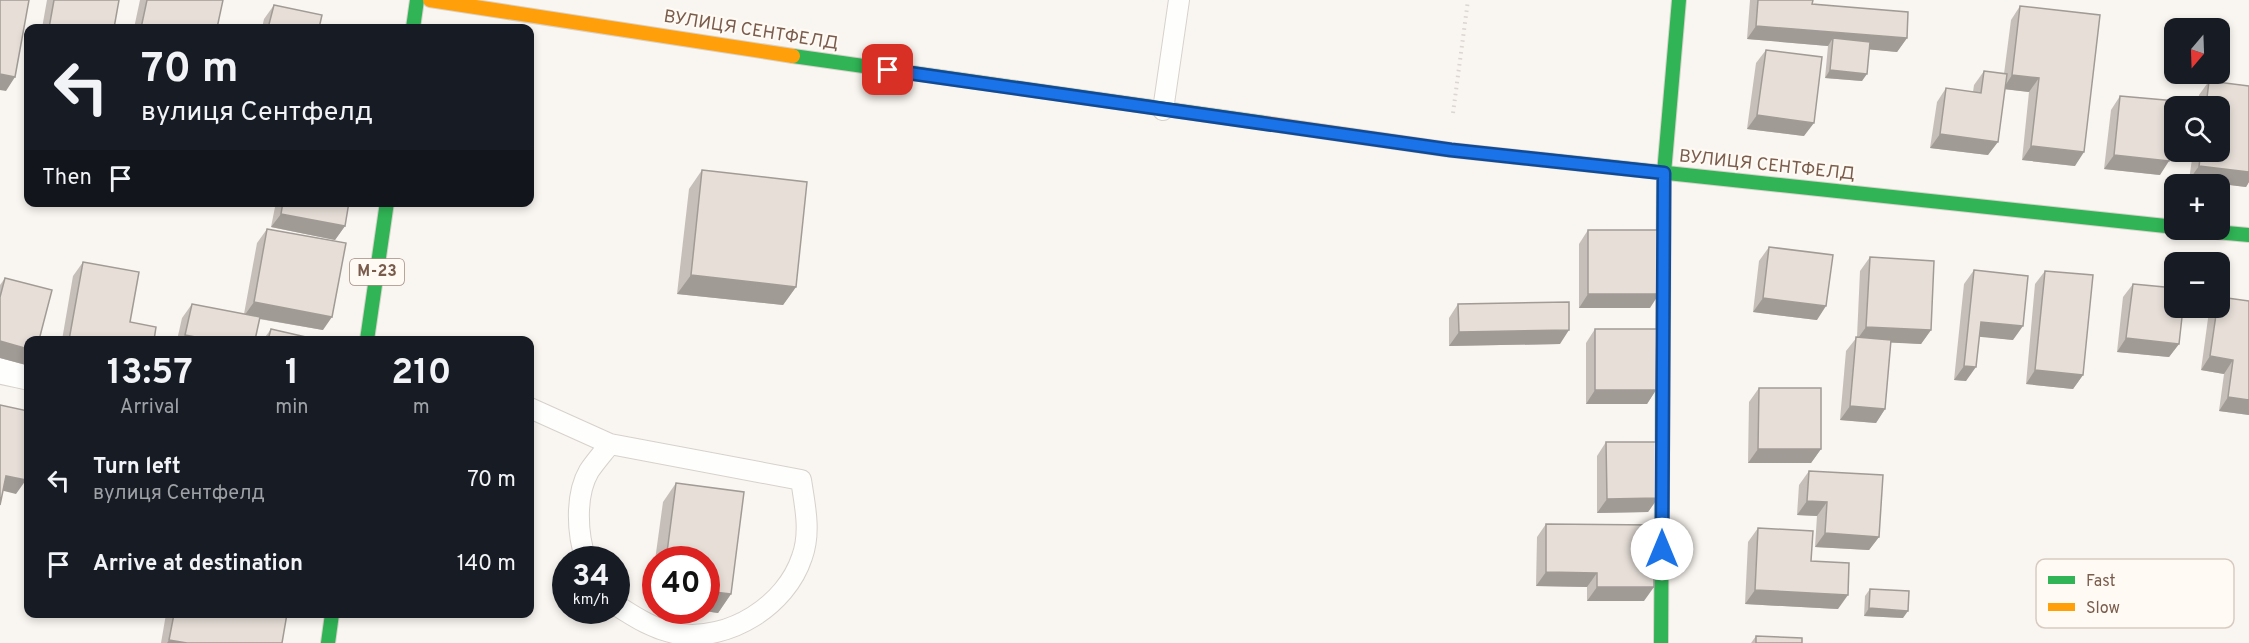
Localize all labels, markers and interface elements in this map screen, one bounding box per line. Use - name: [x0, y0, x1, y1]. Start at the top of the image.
- street label: ВУЛИЦЯ СЕНТФЕЛД: [662, 6, 840, 56]
- north arrow: [2164, 18, 2230, 84]
- map controls: [2164, 18, 2230, 318]
- text: 70 m: [141, 44, 239, 97]
- pin: [862, 44, 913, 95]
- icon: left: [42, 48, 120, 126]
- icon: arrive: [871, 53, 904, 86]
- text: вулиця Сентфелд: [141, 96, 373, 130]
- button: search: [2164, 96, 2230, 162]
- street label: ВУЛИЦЯ СЕНТФЕЛД: [1678, 145, 1856, 187]
- icon: arrive: [104, 162, 137, 195]
- text: Then: [42, 165, 92, 192]
- button: +: [2164, 174, 2230, 240]
- button: −: [2164, 252, 2230, 318]
- road number: М-23: [350, 259, 404, 285]
- text: 13:57: [107, 351, 193, 397]
- text: 1: [285, 351, 299, 397]
- text: 210: [391, 351, 451, 397]
- text: Arrival: [120, 395, 179, 421]
- text: min: [275, 395, 309, 421]
- text: m: [413, 395, 430, 421]
- text: Turn left: [93, 454, 181, 481]
- icon: left: [42, 464, 75, 497]
- text: 70 m: [467, 467, 516, 494]
- text: вулиця Сентфелд: [93, 481, 265, 507]
- position arrow: [1630, 517, 1694, 581]
- speed limit sign: 40: [642, 546, 720, 624]
- icon: arrive: [42, 548, 75, 581]
- text: Arrive at destination: [93, 551, 303, 578]
- text: 140 m: [457, 551, 516, 578]
- text: 34: [572, 559, 610, 596]
- legend: [2036, 559, 2234, 628]
- text: Fast: [2086, 572, 2116, 592]
- text: km/h: [573, 591, 609, 610]
- text: Slow: [2086, 599, 2120, 619]

